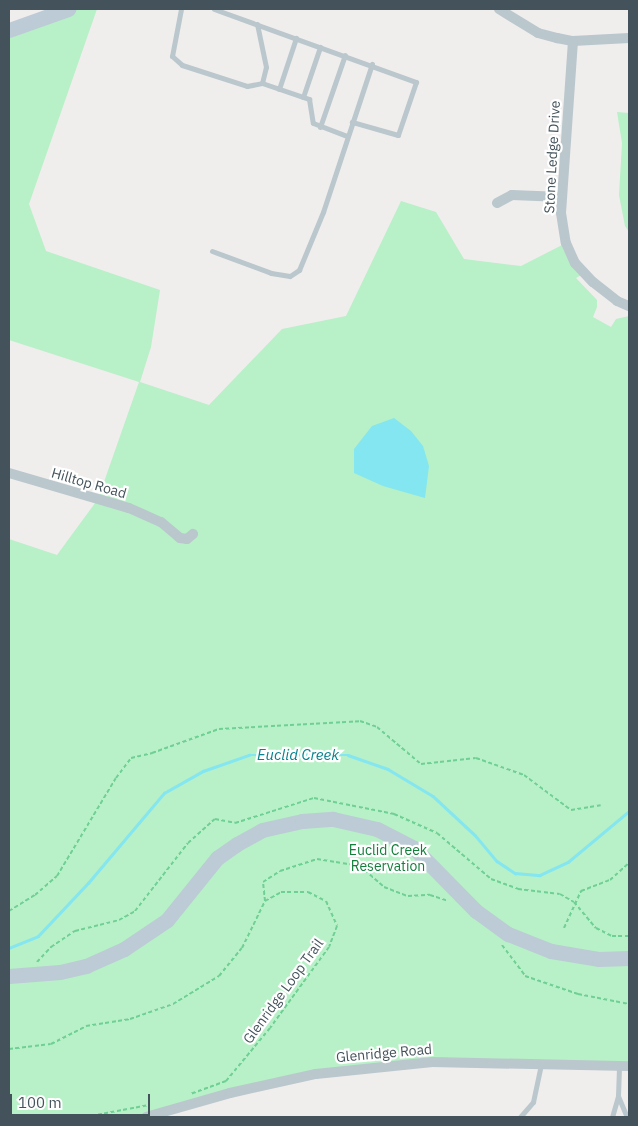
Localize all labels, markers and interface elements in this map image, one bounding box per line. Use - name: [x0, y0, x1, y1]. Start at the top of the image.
- street label: Stone Ledge Drive: [541, 100, 563, 214]
- street label: Hilltop Road: [50, 464, 128, 502]
- water label: Euclid Creek: [257, 746, 339, 764]
- park label: Euclid Creek Reservation: [349, 842, 427, 874]
- street label: Glenridge Loop Trail: [239, 935, 327, 1047]
- street label: Glenridge Road: [335, 1040, 433, 1066]
- scale bar: [12, 1084, 152, 1116]
- text: 100 m: [18, 1093, 62, 1112]

